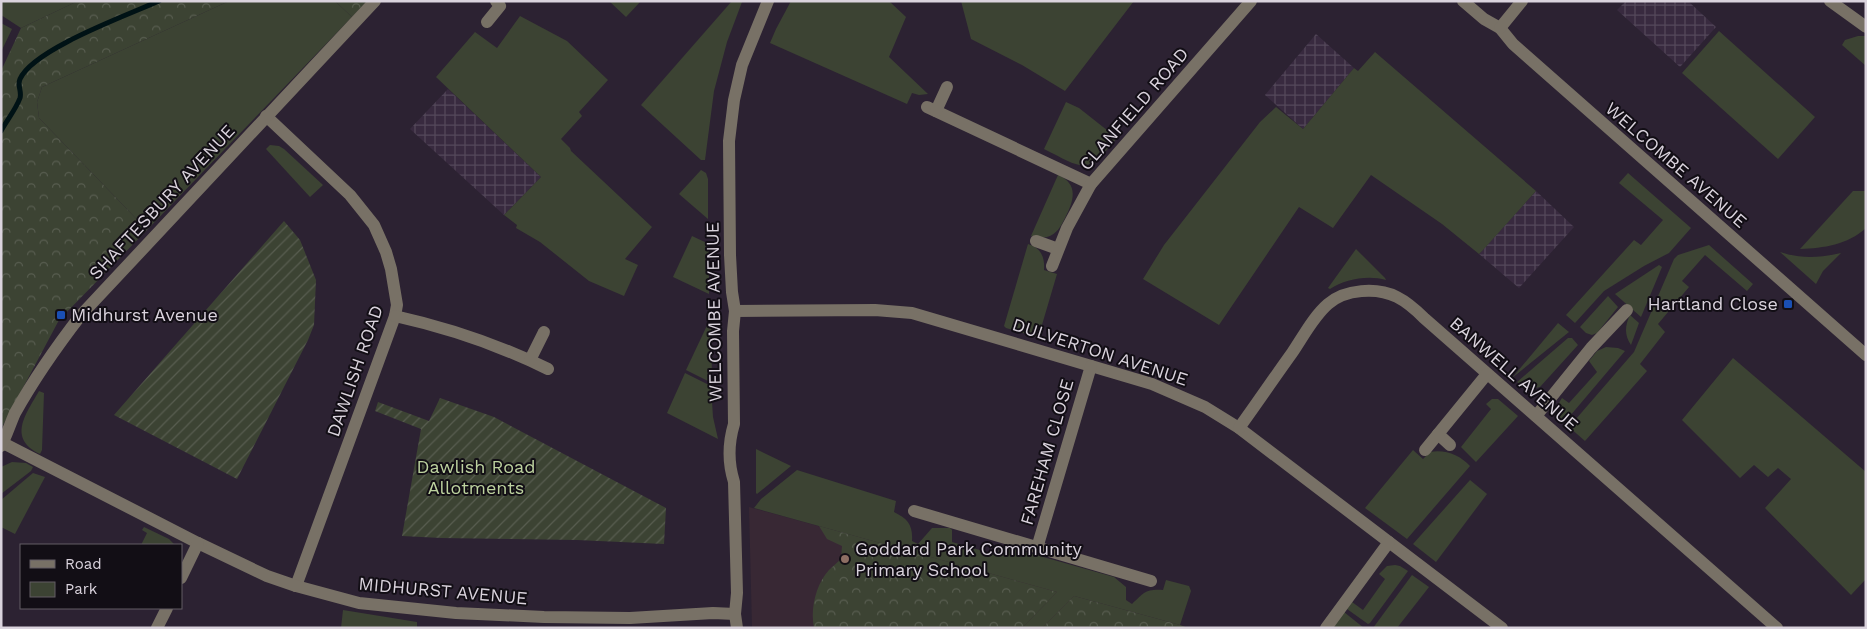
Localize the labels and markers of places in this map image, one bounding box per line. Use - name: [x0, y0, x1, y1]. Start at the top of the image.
- place label: Hartland Close: [1648, 293, 1778, 314]
- marker: Hartland Close: [1782, 298, 1794, 310]
- place label: Midhurst Avenue: [71, 304, 218, 325]
- marker: Midhurst Avenue: [55, 309, 67, 321]
- place label: Goddard Park Community Primary School: [855, 538, 1083, 580]
- marker: Goddard Park Community Primary School: [839, 553, 851, 565]

